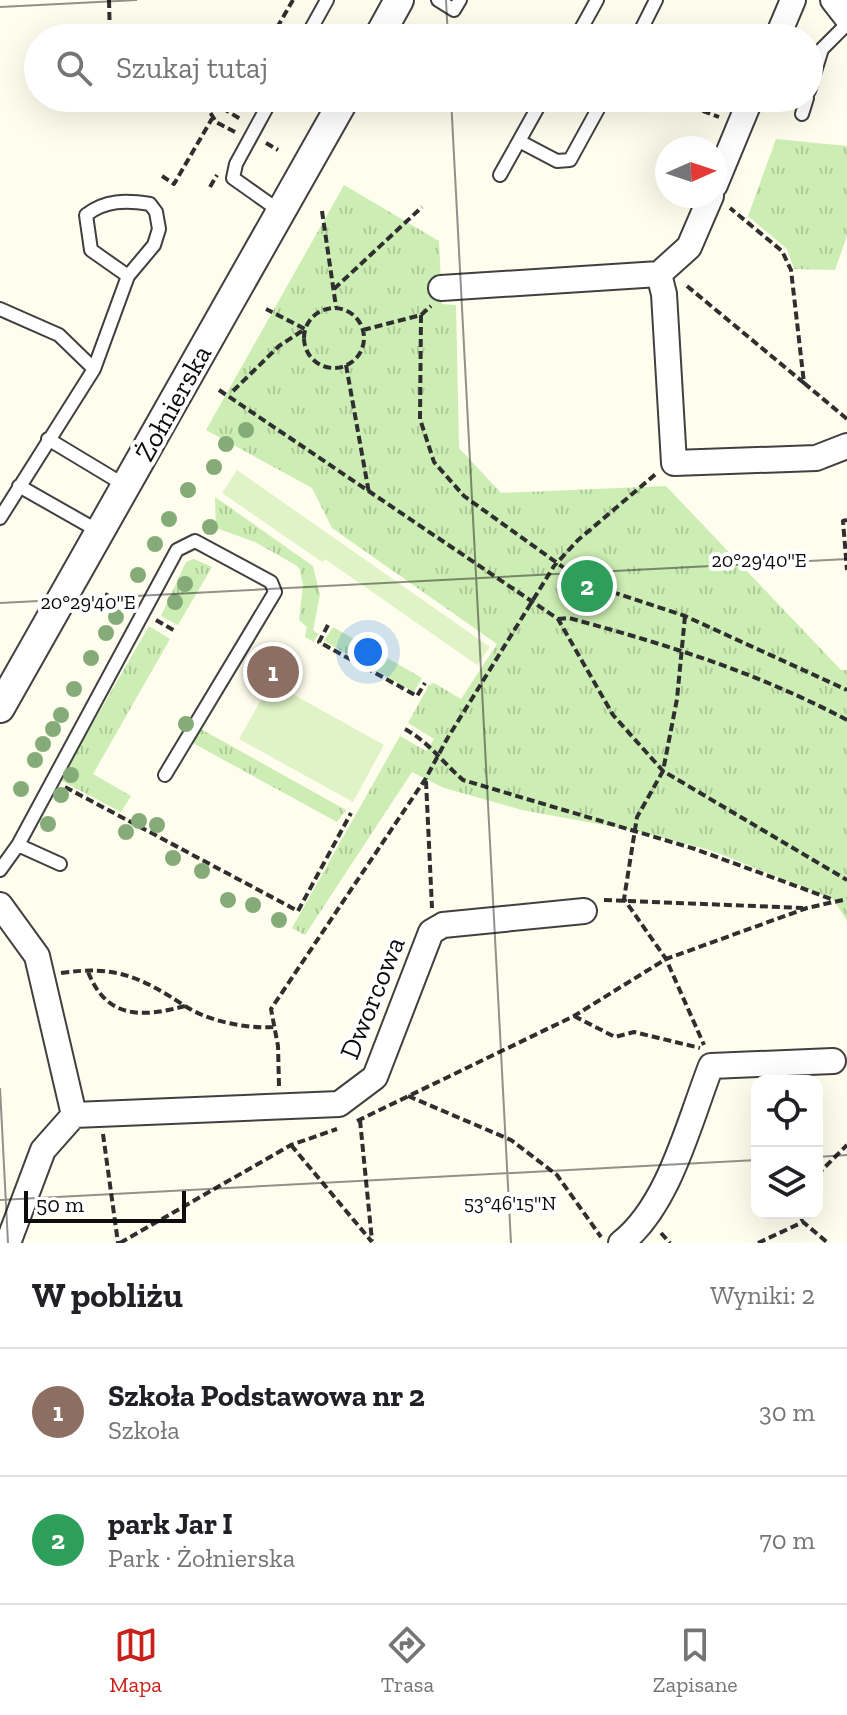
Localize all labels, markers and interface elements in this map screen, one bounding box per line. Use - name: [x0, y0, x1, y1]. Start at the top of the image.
- search box: [24, 24, 823, 112]
- icon: search: [52, 46, 96, 90]
- text: Szukaj tutaj: [116, 50, 268, 86]
- north arrow: [655, 136, 727, 208]
- street label: Żołnierska: [128, 339, 219, 467]
- text: 20°29'40"E: [711, 548, 807, 572]
- pin: 2: [561, 556, 613, 616]
- text: 20°29'40"E: [40, 590, 136, 614]
- your location: [348, 632, 388, 672]
- pin: 1: [247, 642, 299, 702]
- street label: Dworcowa: [333, 932, 412, 1064]
- map controls: [751, 1075, 823, 1219]
- button: locate: [751, 1075, 823, 1147]
- button: layers: [751, 1147, 823, 1219]
- scale bar: [24, 1187, 186, 1223]
- text: 50 m: [36, 1191, 84, 1218]
- text: 53°46'15"N: [464, 1191, 556, 1215]
- text: W pobliżu: [32, 1275, 183, 1316]
- text: Wyniki: 2: [710, 1279, 815, 1311]
- text: Szkoła Podstawowa nr 2: [108, 1378, 425, 1414]
- text: 1: [53, 1396, 63, 1428]
- text: 30 m: [759, 1396, 815, 1428]
- text: Szkoła: [108, 1414, 180, 1446]
- text: park Jar I: [108, 1506, 233, 1542]
- text: 2: [51, 1524, 65, 1556]
- text: 70 m: [759, 1524, 815, 1556]
- text: Park · Żołnierska: [108, 1542, 295, 1574]
- tab: Mapa: [109, 1623, 162, 1698]
- tab: Trasa: [381, 1623, 434, 1698]
- tab: Zapisane: [653, 1623, 738, 1698]

